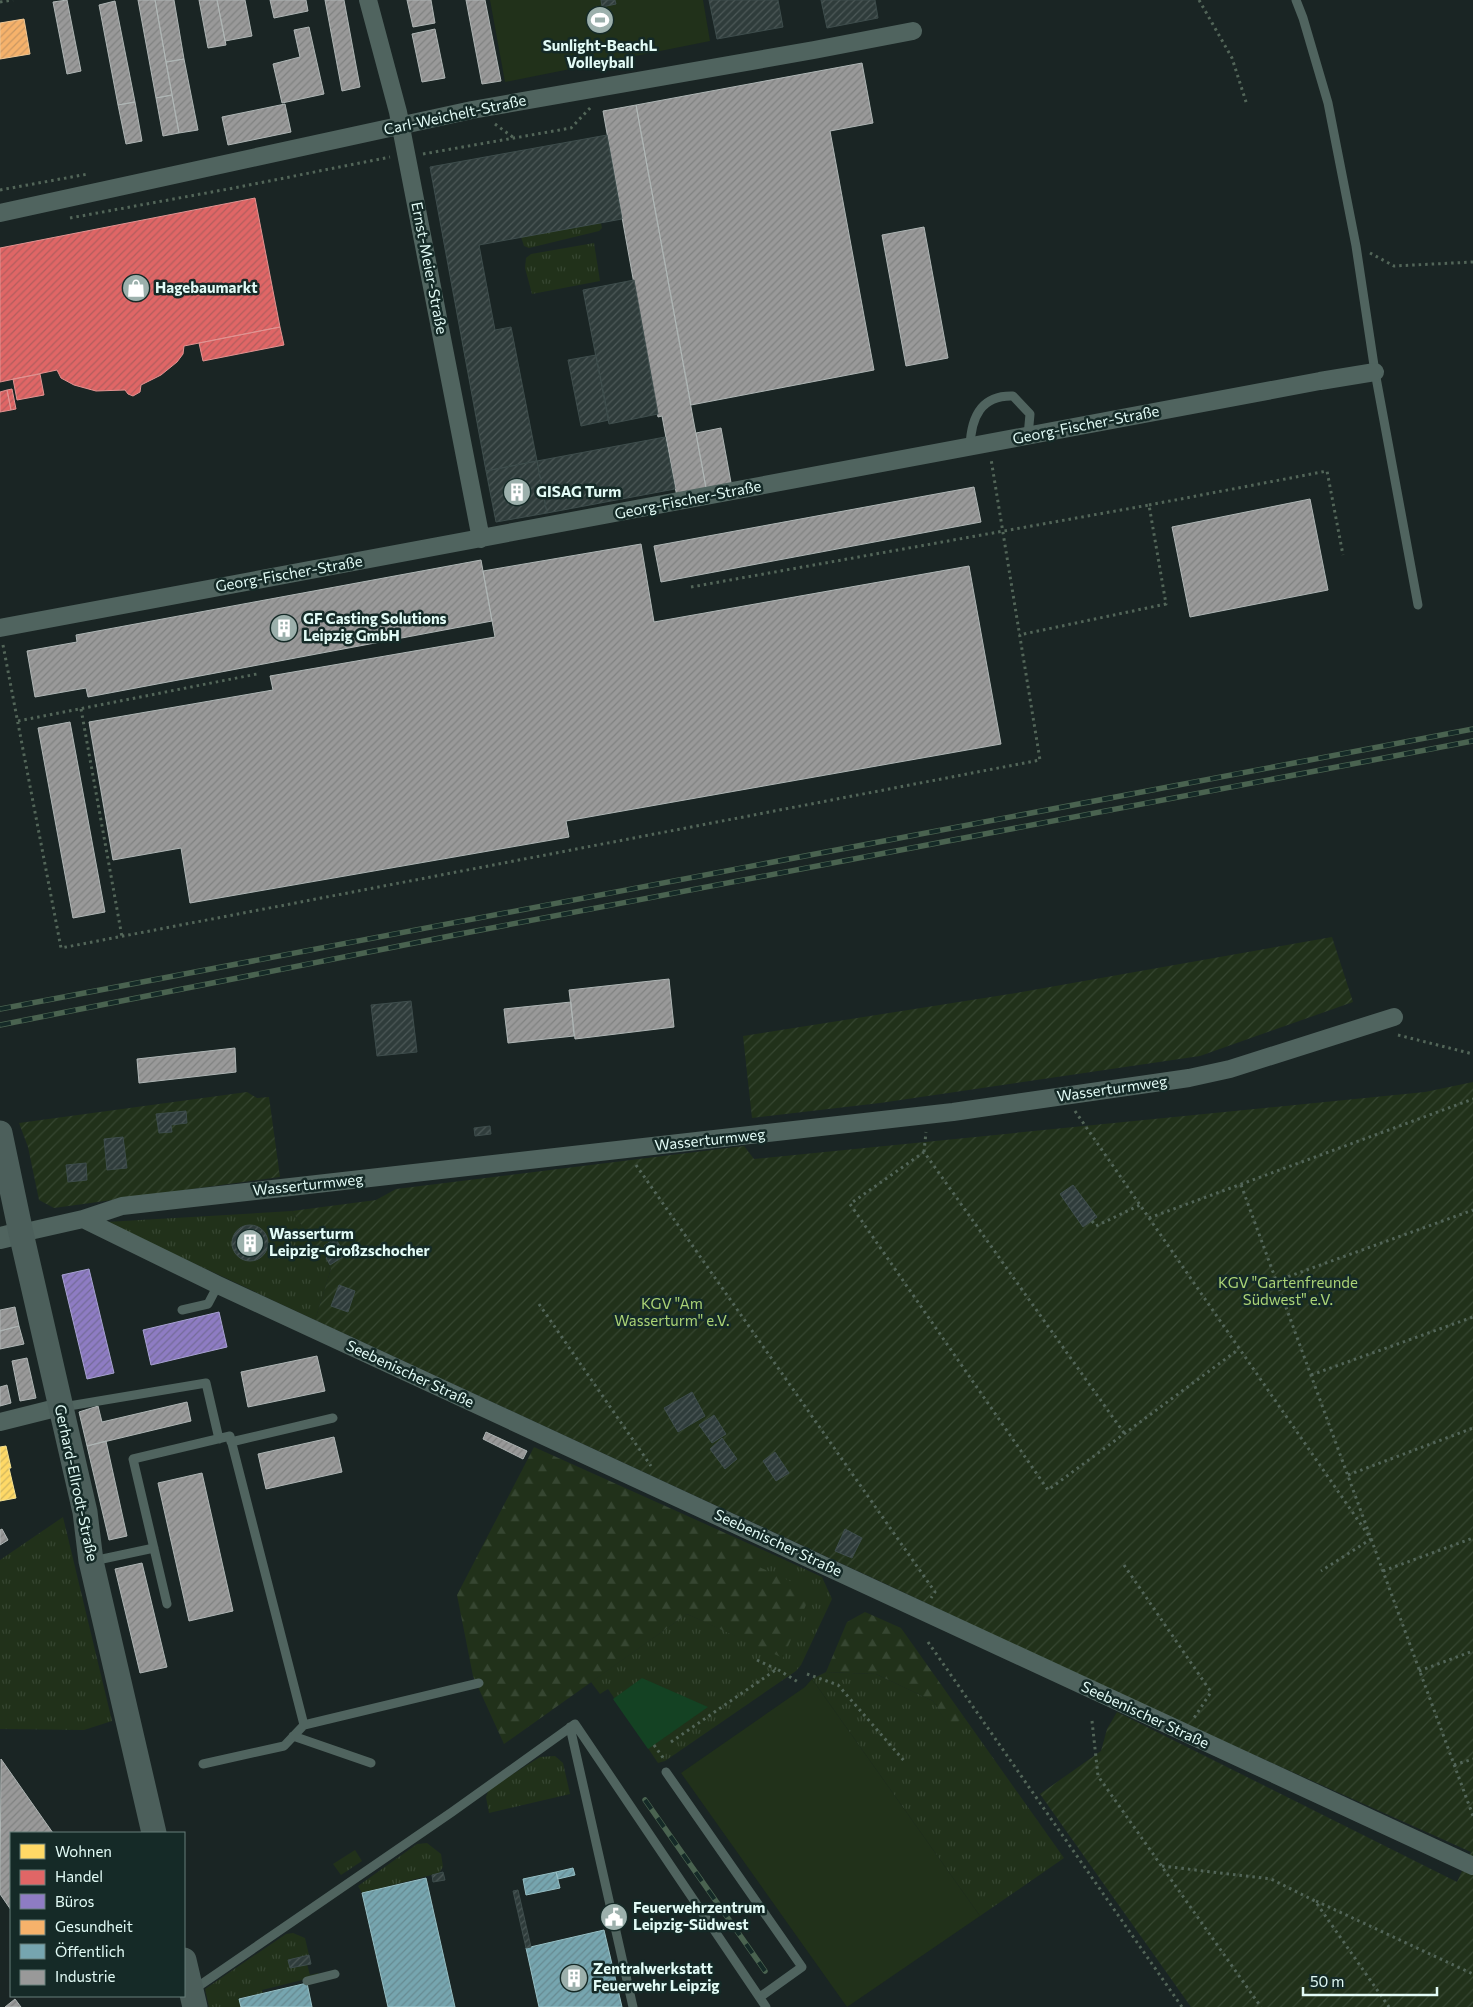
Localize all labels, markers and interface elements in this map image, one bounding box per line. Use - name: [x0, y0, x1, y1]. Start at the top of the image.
- sports icon: Sunlight-BeachL Volleyball: [585, 5, 615, 35]
- place label: Sunlight-BeachL Volleyball: [543, 36, 658, 71]
- street label: Carl-Weichelt-Straße: [382, 90, 528, 138]
- street label: Ernst-Meier-Straße: [408, 200, 452, 336]
- shop icon: Hagebaumarkt: [121, 273, 151, 303]
- place label: Hagebaumarkt: [155, 278, 258, 296]
- street label: Georg-Fischer-Straße: [1011, 401, 1161, 447]
- street label: Georg-Fischer-Straße: [613, 476, 763, 522]
- building icon: GISAG Turm: [502, 477, 532, 507]
- place label: GISAG Turm: [536, 482, 621, 500]
- street label: Georg-Fischer-Straße: [214, 551, 364, 595]
- place label: GF Casting Solutions Leipzig GmbH: [303, 609, 447, 644]
- building icon: GF Casting Solutions Leipzig GmbH: [269, 613, 299, 643]
- street label: Wasserturmweg: [1056, 1071, 1168, 1105]
- street label: Wasserturmweg: [654, 1124, 766, 1154]
- street label: Wasserturmweg: [252, 1169, 364, 1199]
- place label: Wasserturm Leipzig-Großzschocher: [269, 1224, 430, 1259]
- building icon: Wasserturm Leipzig-Großzschocher: [235, 1228, 265, 1258]
- park label: KGV "Gartenfreunde Südwest" e.V.: [1218, 1273, 1358, 1308]
- park label: KGV "Am Wasserturm" e.V.: [614, 1294, 730, 1329]
- street label: Seebenischer Straße: [344, 1336, 477, 1411]
- street label: Gerhard-Ellrodt-Straße: [52, 1403, 102, 1563]
- street label: Seebenischer Straße: [712, 1505, 845, 1580]
- street label: Seebenischer Straße: [1079, 1677, 1212, 1752]
- legend: [10, 1832, 185, 1997]
- text: Wohnen: [55, 1842, 112, 1860]
- text: Handel: [55, 1867, 103, 1885]
- text: Büros: [55, 1892, 95, 1910]
- place label: Feuerwehrzentrum Leipzig-Südwest: [633, 1898, 765, 1933]
- public building icon: Feuerwehrzentrum Leipzig-Südwest: [599, 1902, 629, 1932]
- text: Gesundheit: [55, 1917, 133, 1935]
- text: Öffentlich: [55, 1942, 125, 1960]
- place label: Zentralwerkstatt Feuerwehr Leipzig: [593, 1959, 720, 1994]
- building icon: Zentralwerkstatt Feuerwehr Leipzig: [559, 1963, 589, 1993]
- scale bar: [1303, 1964, 1437, 1996]
- text: Industrie: [55, 1967, 116, 1985]
- text: 50 m: [1310, 1972, 1344, 1990]

